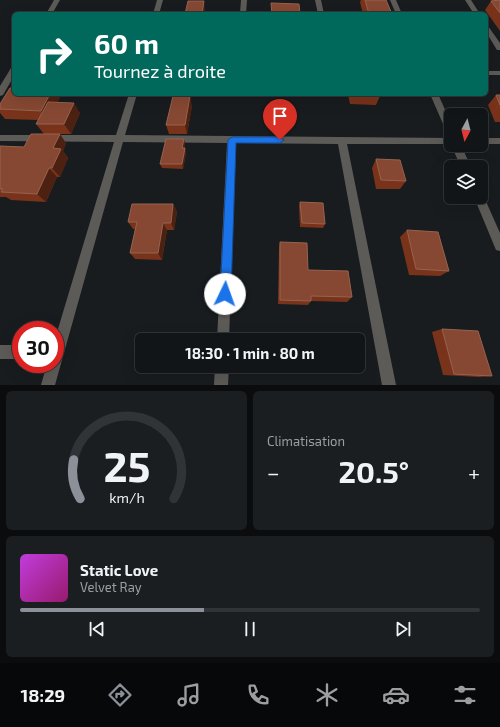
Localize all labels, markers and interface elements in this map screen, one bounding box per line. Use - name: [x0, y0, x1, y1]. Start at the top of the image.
- text: 60 m: [94, 26, 159, 60]
- icon: right: [28, 28, 80, 80]
- text: Tournez à droite: [94, 60, 226, 82]
- pin: [263, 99, 297, 140]
- icon: arrive: [269, 105, 291, 127]
- north arrow: [444, 108, 488, 152]
- map controls: [444, 108, 488, 204]
- button: layers: [444, 160, 488, 204]
- position arrow: [204, 273, 246, 315]
- speed limit sign: 30: [12, 321, 64, 373]
- text: 18:30 · 1 min · 80 m: [185, 344, 315, 362]
- text: Climatisation: [267, 433, 345, 449]
- text: 25: [103, 439, 150, 489]
- text: 20.5°: [339, 453, 409, 489]
- text: −: [267, 459, 280, 485]
- text: +: [468, 459, 480, 485]
- text: km/h: [109, 488, 144, 505]
- text: Static Love: [80, 561, 158, 579]
- text: Velvet Ray: [80, 579, 142, 595]
- icon: previous: [86, 618, 108, 640]
- icon: pause: [239, 618, 261, 640]
- icon: next: [392, 618, 414, 640]
- icon: directions: [106, 681, 134, 709]
- icon: music: [175, 681, 203, 709]
- icon: phone: [244, 681, 272, 709]
- icon: climate: [313, 681, 341, 709]
- icon: car: [382, 681, 410, 709]
- icon: filters: [451, 681, 479, 709]
- text: 18:29: [21, 684, 65, 706]

